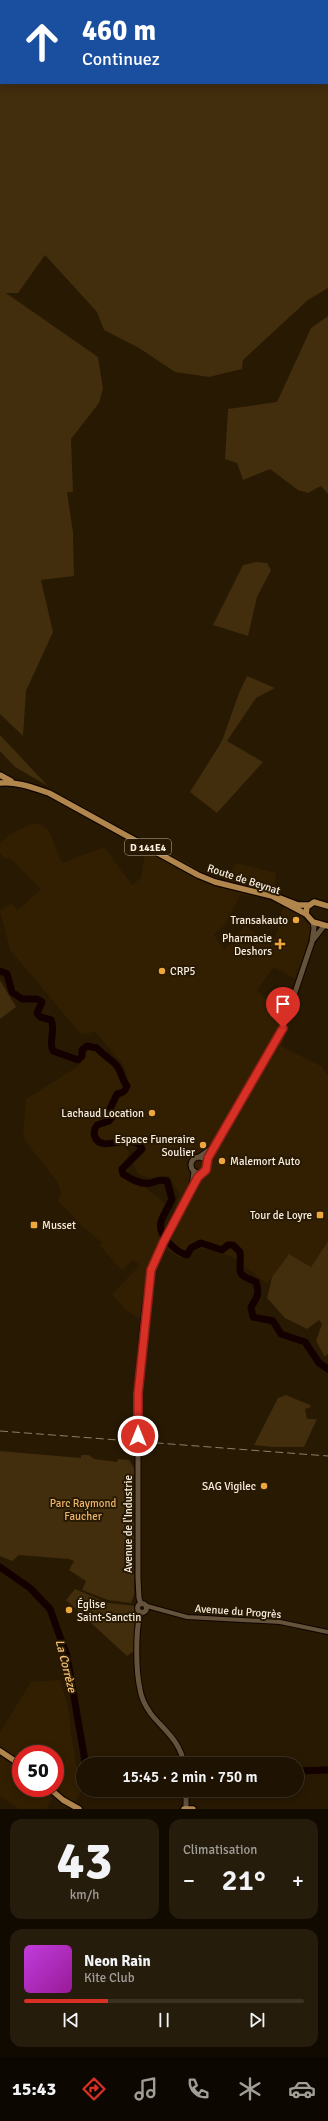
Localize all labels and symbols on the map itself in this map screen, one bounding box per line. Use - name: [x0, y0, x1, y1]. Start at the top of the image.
- road number: D 141E4: [125, 839, 171, 855]
- street label: Route de Beynat: [206, 862, 282, 897]
- place label: Transakauto: [231, 914, 288, 927]
- marker: Transakauto: [291, 915, 301, 925]
- place label: Pharmacie Deshors: [222, 932, 272, 958]
- marker: Pharmacie Deshors: [275, 939, 285, 949]
- place label: CRP5: [170, 965, 195, 978]
- marker: CRP5: [157, 966, 167, 976]
- pin: [266, 987, 300, 1028]
- place label: Lachaud Location: [61, 1107, 144, 1120]
- marker: Lachaud Location: [147, 1108, 157, 1118]
- place label: Espace Funeraire Soulier: [115, 1133, 195, 1159]
- marker: Espace Funeraire Soulier: [198, 1140, 208, 1150]
- place label: Malemort Auto: [230, 1155, 300, 1168]
- marker: Malemort Auto: [217, 1156, 227, 1166]
- place label: Tour de Loyre: [250, 1209, 312, 1222]
- marker: Tour de Loyre: [315, 1210, 325, 1220]
- place label: Musset: [42, 1219, 76, 1232]
- marker: Musset: [29, 1220, 39, 1230]
- position arrow: [117, 1415, 159, 1457]
- street label: Avenue de l'Industrie: [122, 1475, 135, 1573]
- place label: SAG Vigilec: [202, 1480, 256, 1493]
- marker: SAG Vigilec: [259, 1481, 269, 1491]
- park label: Parc Raymond Faucher: [50, 1497, 116, 1523]
- place label: Église Saint-Sanctin: [77, 1597, 141, 1624]
- street label: Avenue du Progrès: [194, 1602, 282, 1621]
- marker: Église Saint-Sanctin: [64, 1605, 74, 1615]
- water label: La Corrèze: [52, 1638, 80, 1695]
- speed limit sign: 50: [12, 1745, 64, 1797]

